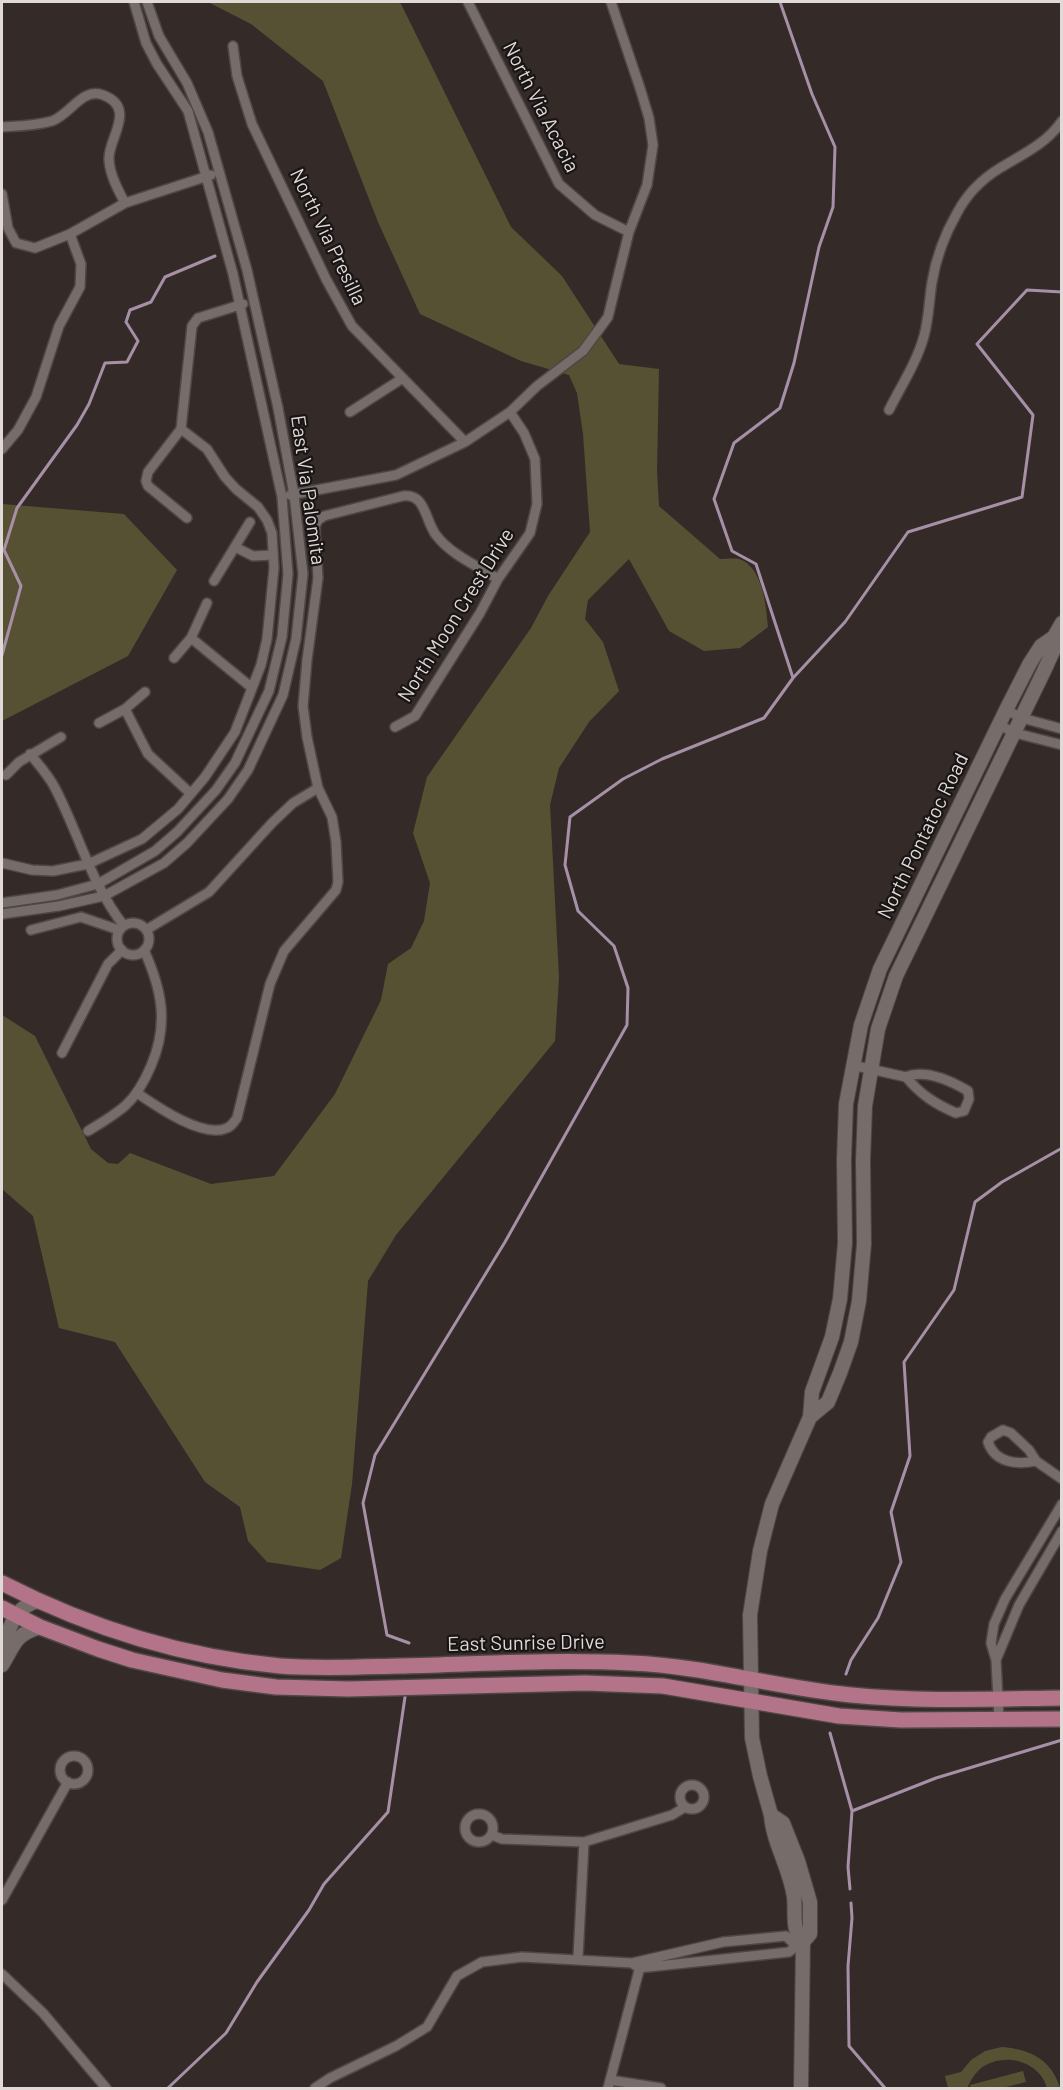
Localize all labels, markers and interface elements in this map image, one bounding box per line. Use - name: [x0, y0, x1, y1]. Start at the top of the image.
- street label: North Via Acacia: [498, 38, 584, 176]
- street label: North Via Presilla: [285, 165, 371, 309]
- street label: East Via Palomita: [286, 414, 330, 566]
- street label: North Moon Crest Drive: [393, 524, 519, 706]
- street label: North Pontatoc Road: [873, 749, 973, 923]
- street label: East Sunrise Drive: [447, 1630, 605, 1656]

